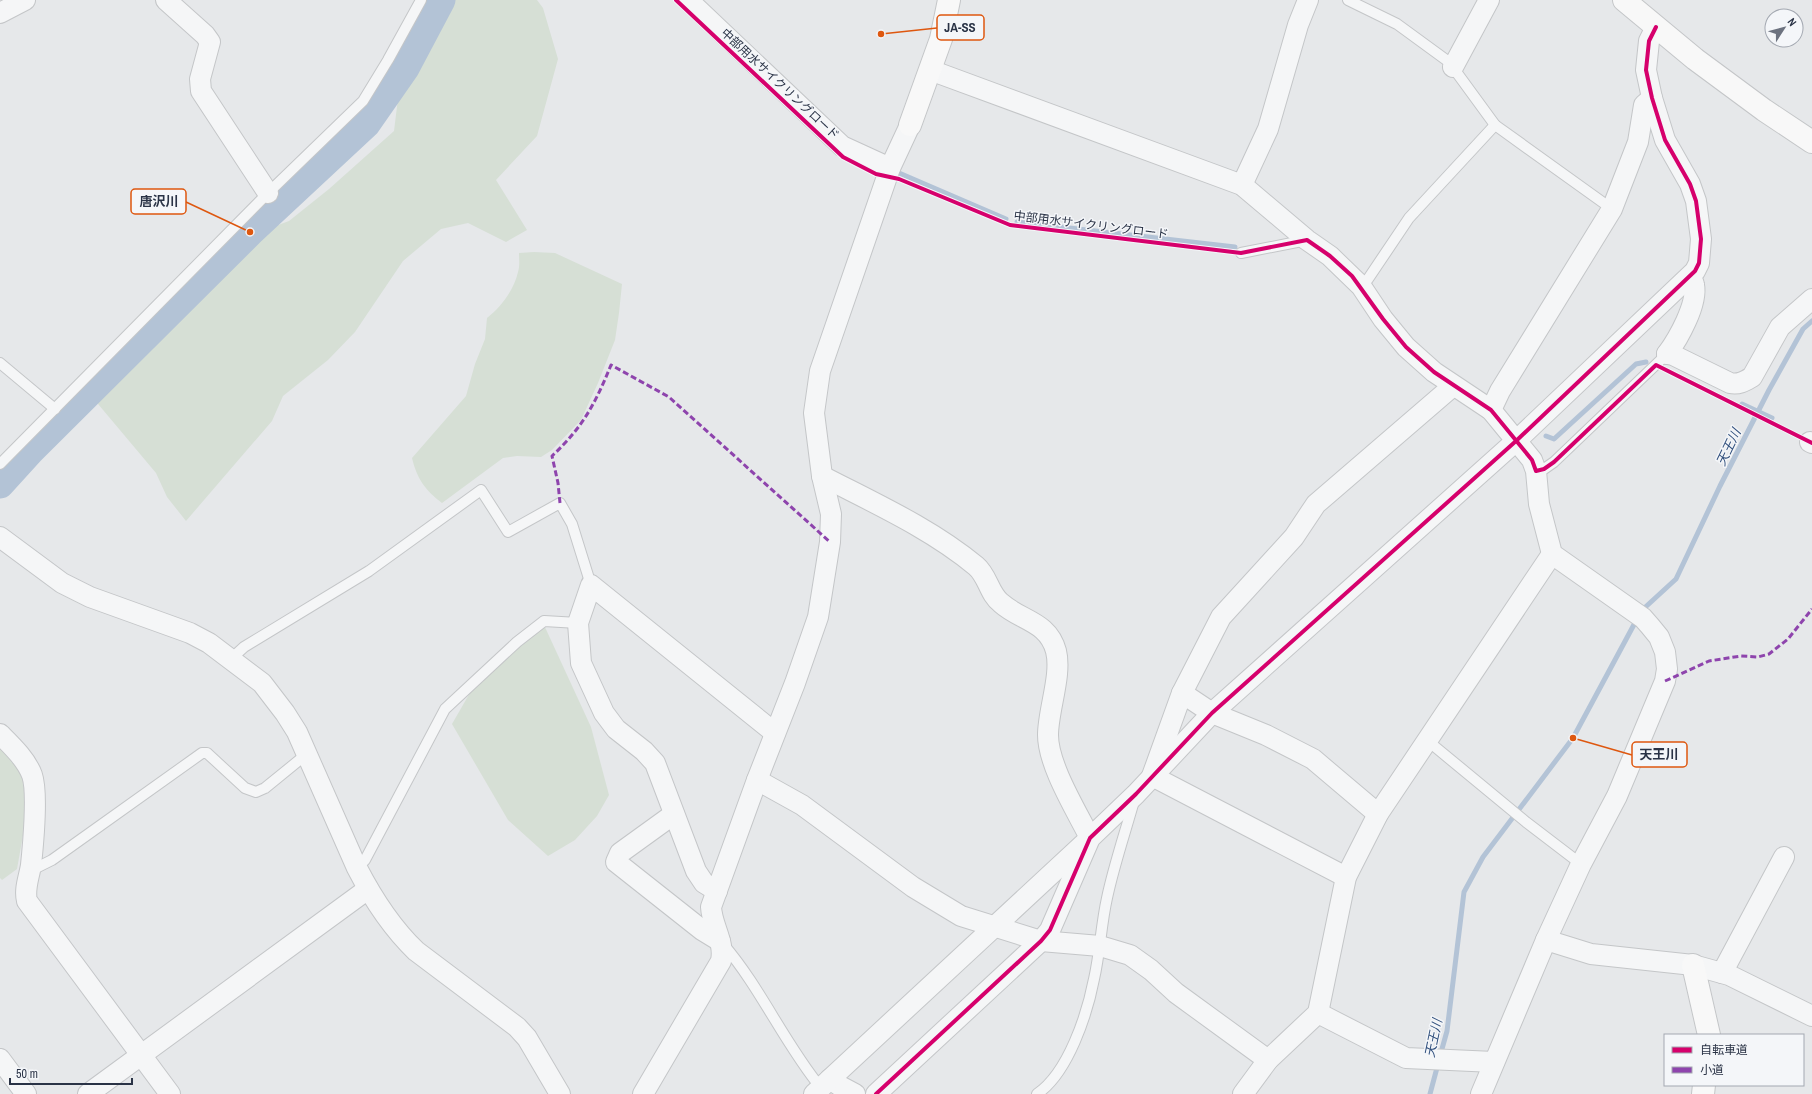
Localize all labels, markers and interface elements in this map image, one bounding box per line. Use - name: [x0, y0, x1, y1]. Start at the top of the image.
- north arrow: [1764, 8, 1804, 48]
- callout: JA-SS: [937, 15, 984, 40]
- text: N: [1785, 15, 1800, 29]
- text: JA-SS: [944, 19, 976, 36]
- street label: 中部用水サイクリングロード: [718, 25, 842, 143]
- callout: 唐沢川: [131, 189, 186, 214]
- text: 唐沢川: [139, 193, 179, 210]
- street label: 中部用水サイクリングロード: [1013, 208, 1169, 242]
- water label: 天王川: [1712, 424, 1746, 468]
- callout: 天王川: [1632, 742, 1687, 767]
- text: 天王川: [1639, 746, 1679, 763]
- water label: 天王川: [1421, 1015, 1446, 1059]
- legend: [1664, 1034, 1804, 1086]
- text: 自転車道: [1700, 1042, 1748, 1058]
- scale bar: [10, 1060, 132, 1086]
- text: 小道: [1700, 1062, 1724, 1078]
- text: 50 m: [16, 1066, 38, 1082]

